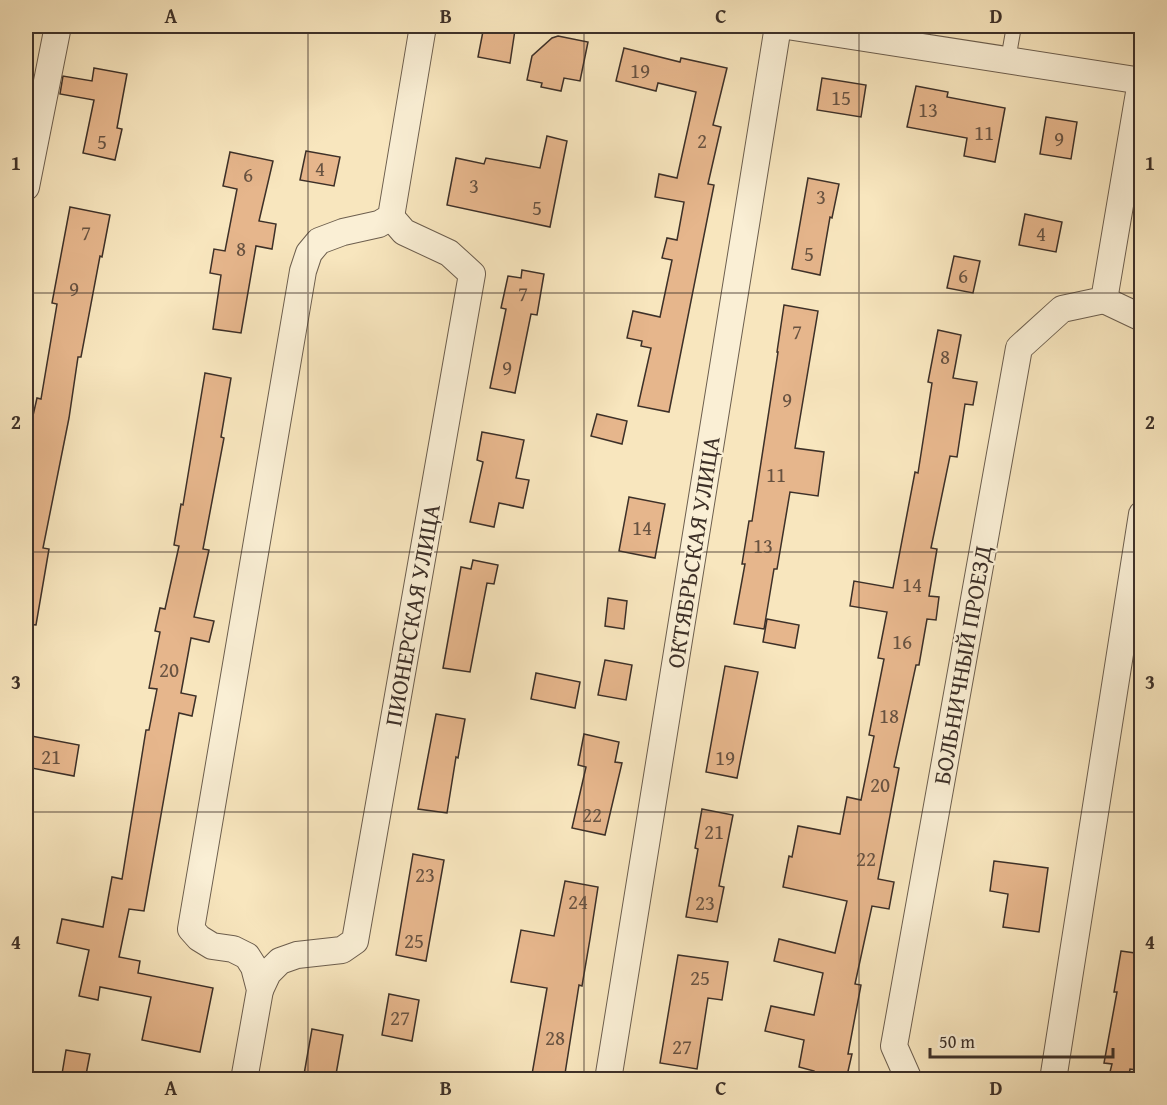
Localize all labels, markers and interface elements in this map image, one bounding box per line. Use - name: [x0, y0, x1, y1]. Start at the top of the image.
- text: A: [165, 1, 178, 30]
- text: B: [440, 1, 452, 30]
- text: C: [715, 1, 727, 30]
- text: D: [989, 1, 1003, 30]
- house number: 19: [630, 55, 650, 86]
- house number: 15: [831, 82, 851, 113]
- house number: 13: [918, 94, 938, 125]
- house number: 11: [974, 117, 994, 148]
- house number: 9: [1054, 123, 1064, 154]
- house number: 2: [697, 125, 707, 156]
- house number: 5: [97, 126, 107, 157]
- text: 1: [11, 148, 21, 177]
- text: 1: [1145, 148, 1155, 177]
- house number: 4: [315, 153, 325, 184]
- house number: 6: [243, 159, 253, 190]
- house number: 3: [469, 170, 479, 201]
- house number: 3: [816, 181, 826, 212]
- house number: 5: [532, 192, 542, 223]
- house number: 7: [81, 217, 91, 248]
- house number: 4: [1036, 218, 1046, 249]
- house number: 8: [236, 233, 246, 264]
- house number: 5: [804, 238, 814, 269]
- house number: 6: [958, 260, 968, 291]
- house number: 9: [69, 273, 79, 304]
- house number: 7: [518, 278, 528, 309]
- house number: 7: [792, 316, 802, 347]
- house number: 8: [940, 341, 950, 372]
- house number: 9: [502, 352, 512, 383]
- house number: 9: [782, 384, 792, 415]
- text: 2: [11, 407, 21, 436]
- text: 2: [1145, 407, 1155, 436]
- street label: ОКТЯБРЬСКАЯ УЛИЦА: [657, 433, 729, 671]
- house number: 11: [766, 459, 786, 490]
- street label: ПИОНЕРСКАЯ УЛИЦА: [375, 501, 449, 729]
- house number: 14: [632, 512, 652, 543]
- house number: 13: [753, 530, 773, 561]
- street label: БОЛЬНИЧНЫЙ ПРОЕЗД: [924, 543, 1000, 787]
- house number: 14: [902, 569, 922, 600]
- house number: 16: [892, 626, 912, 657]
- house number: 20: [159, 654, 179, 685]
- text: 3: [11, 667, 21, 696]
- text: 3: [1145, 667, 1155, 696]
- house number: 18: [879, 700, 899, 731]
- house number: 21: [41, 741, 61, 772]
- house number: 19: [715, 742, 735, 773]
- house number: 20: [870, 769, 890, 800]
- house number: 22: [582, 799, 602, 830]
- house number: 21: [704, 816, 724, 847]
- house number: 22: [856, 843, 876, 874]
- house number: 23: [415, 859, 435, 890]
- house number: 24: [568, 886, 588, 917]
- house number: 23: [695, 887, 715, 918]
- house number: 25: [404, 925, 424, 956]
- text: 4: [11, 927, 21, 956]
- text: 4: [1145, 927, 1155, 956]
- house number: 25: [690, 962, 710, 993]
- house number: 27: [390, 1002, 410, 1033]
- scale bar: [930, 1021, 1113, 1059]
- house number: 28: [545, 1022, 565, 1053]
- text: 50 m: [939, 1028, 975, 1055]
- house number: 27: [672, 1031, 692, 1062]
- text: A: [165, 1073, 178, 1102]
- text: B: [440, 1073, 452, 1102]
- text: C: [715, 1073, 727, 1102]
- text: D: [989, 1073, 1003, 1102]

